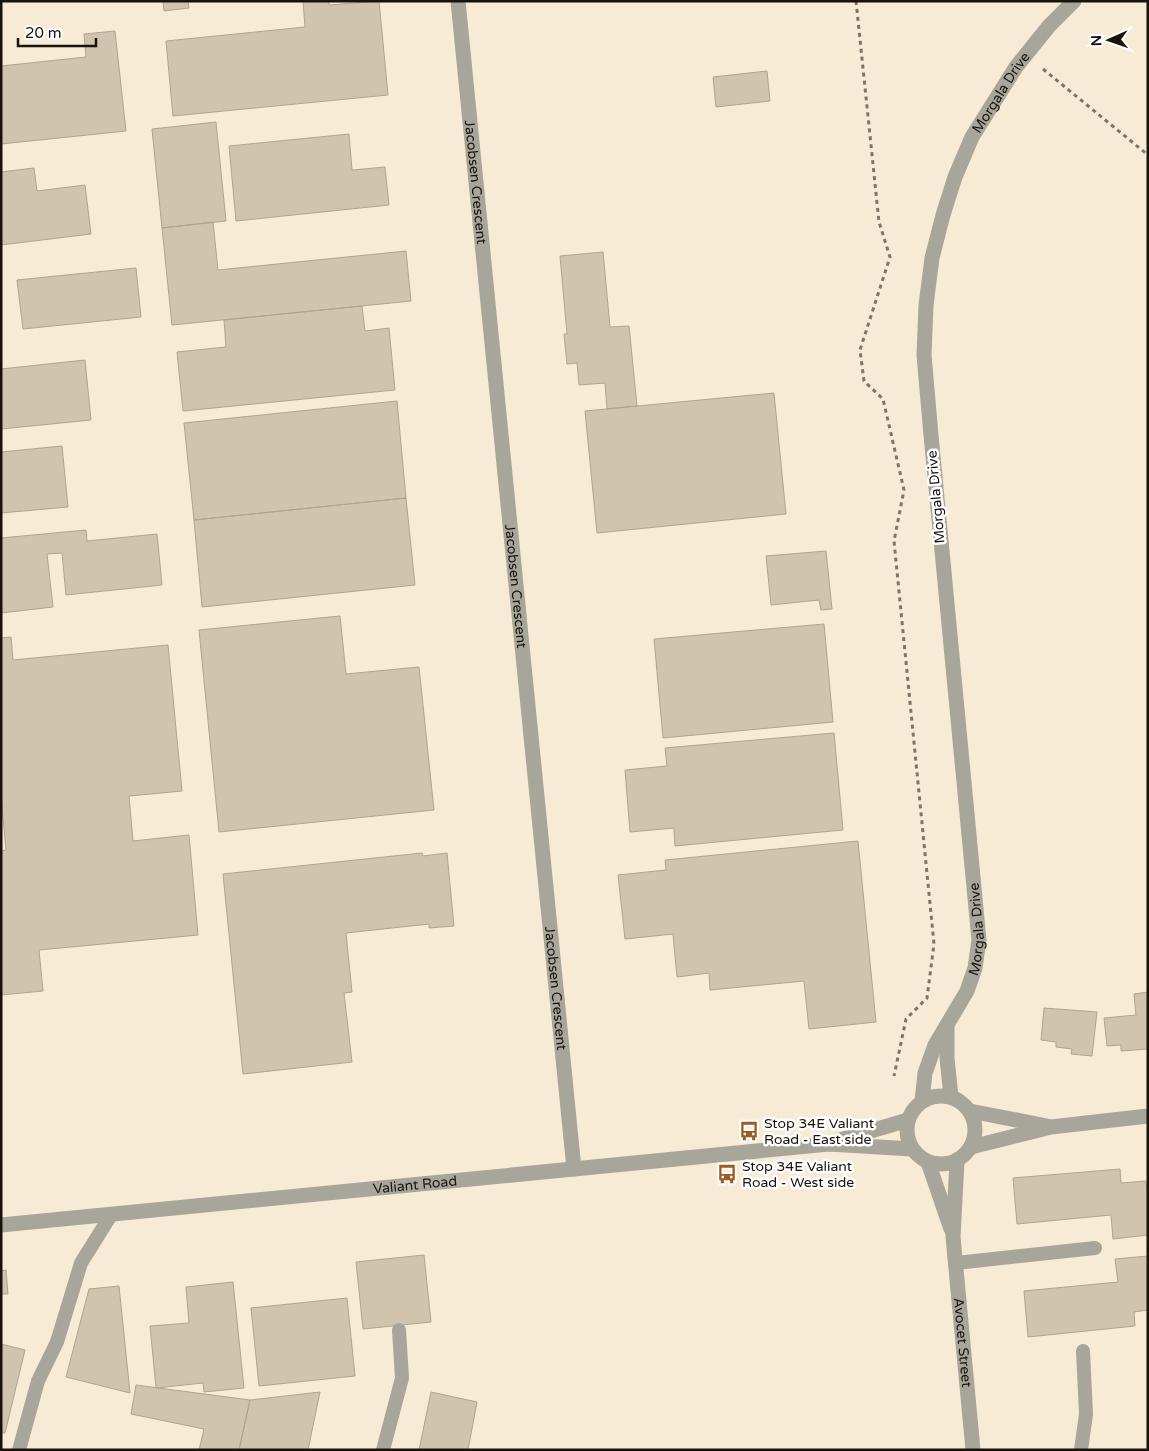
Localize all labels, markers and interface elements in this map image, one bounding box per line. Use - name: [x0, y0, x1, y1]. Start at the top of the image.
- scale bar: [18, 15, 95, 47]
- north arrow: [1084, 15, 1134, 65]
- text: 20 m: [25, 24, 62, 42]
- text: N: [1088, 35, 1105, 46]
- street label: Morgala Drive: [968, 48, 1033, 136]
- street label: Jacobsen Crescent: [461, 119, 491, 246]
- street label: Morgala Drive: [923, 450, 949, 544]
- street label: Jacobsen Crescent: [501, 523, 531, 650]
- street label: Morgala Drive: [964, 882, 987, 978]
- street label: Jacobsen Crescent: [541, 925, 571, 1052]
- place label: Stop 34E Valiant Road - East side: [764, 1115, 875, 1148]
- bus stop icon: Stop 34E Valiant Road - East side: [738, 1120, 760, 1142]
- place label: Stop 34E Valiant Road - West side: [742, 1158, 854, 1191]
- bus stop icon: Stop 34E Valiant Road - West side: [716, 1163, 738, 1185]
- street label: Valiant Road: [372, 1172, 458, 1197]
- street label: Avocet Street: [950, 1297, 976, 1389]

